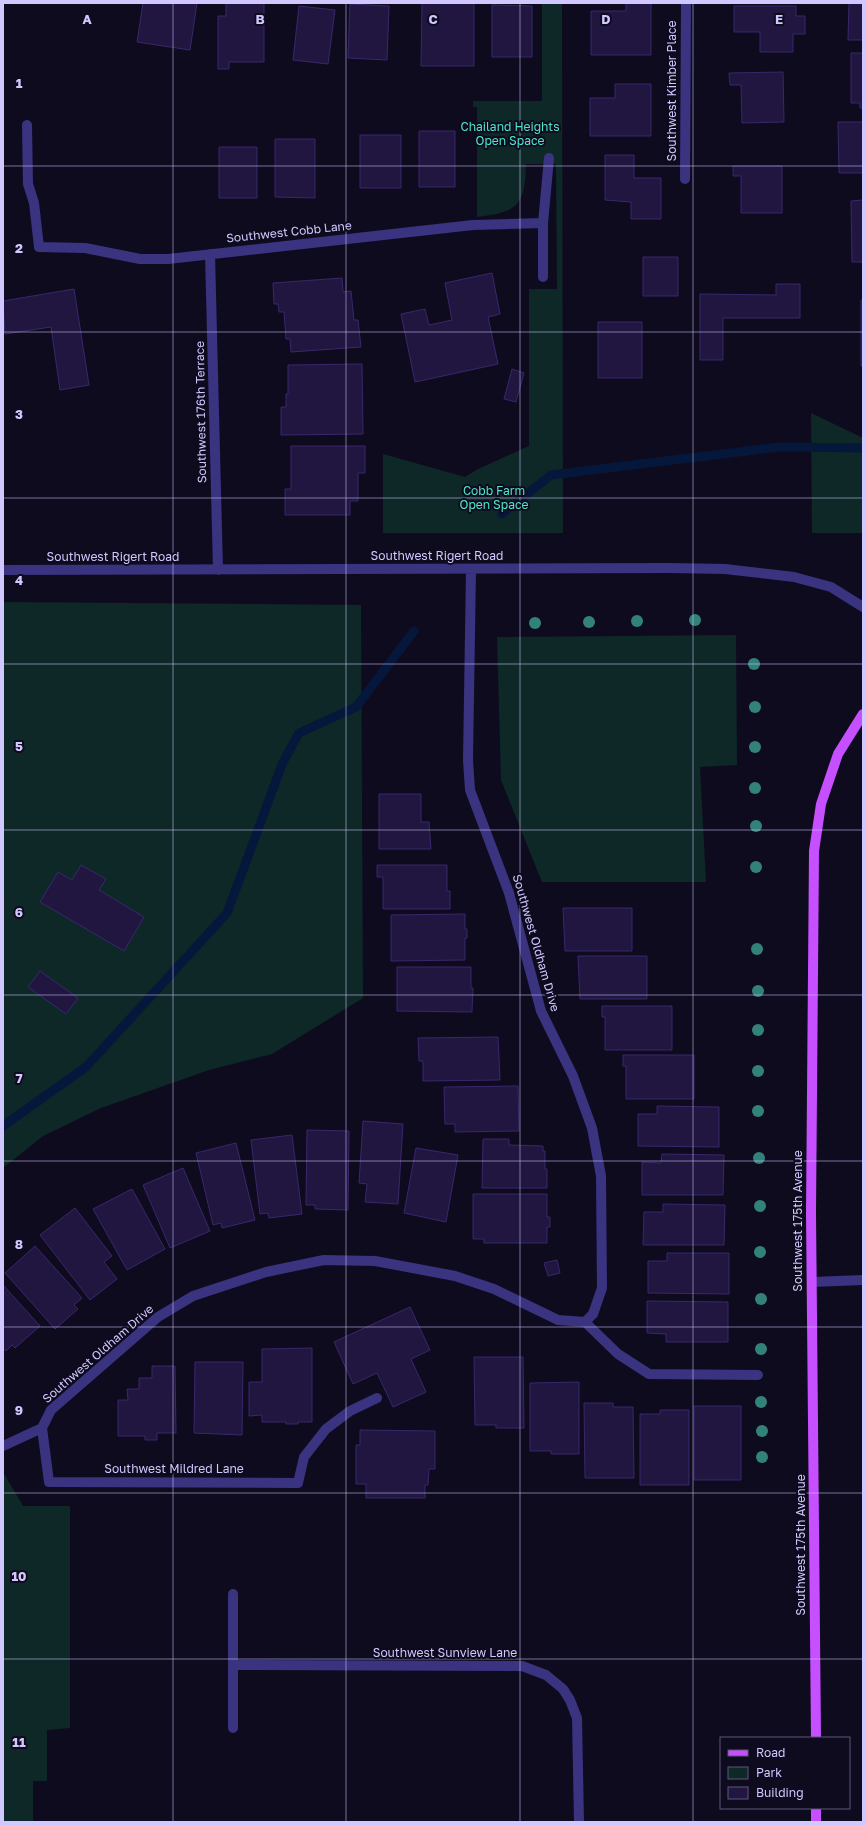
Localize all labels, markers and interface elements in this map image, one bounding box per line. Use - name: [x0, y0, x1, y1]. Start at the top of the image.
- text: A: [82, 11, 92, 27]
- text: B: [255, 11, 265, 27]
- text: C: [428, 11, 438, 27]
- text: D: [601, 11, 611, 27]
- text: E: [775, 11, 783, 27]
- street label: Southwest Kimber Place: [664, 20, 679, 162]
- text: 1: [16, 75, 23, 91]
- park label: Chailand Heights Open Space: [460, 119, 560, 148]
- street label: Southwest Cobb Lane: [225, 217, 352, 246]
- text: 2: [15, 240, 23, 256]
- street label: Southwest 176th Terrace: [192, 341, 209, 483]
- text: 3: [15, 406, 23, 422]
- park label: Cobb Farm Open Space: [460, 483, 529, 512]
- street label: Southwest Rigert Road: [371, 548, 503, 563]
- street label: Southwest Rigert Road: [47, 549, 179, 564]
- text: 4: [15, 572, 23, 588]
- text: 5: [15, 738, 23, 754]
- street label: Southwest Oldham Drive: [510, 872, 563, 1013]
- text: 6: [15, 904, 23, 920]
- text: 7: [15, 1070, 23, 1086]
- street label: Southwest 175th Avenue: [790, 1150, 805, 1292]
- text: 8: [15, 1236, 23, 1252]
- street label: Southwest Oldham Drive: [39, 1301, 156, 1406]
- text: 9: [15, 1402, 23, 1418]
- street label: Southwest Mildred Lane: [104, 1461, 244, 1476]
- street label: Southwest 175th Avenue: [793, 1474, 808, 1616]
- text: 10: [11, 1568, 27, 1584]
- street label: Southwest Sunview Lane: [373, 1645, 517, 1660]
- text: 11: [12, 1734, 26, 1750]
- legend: [720, 1737, 850, 1809]
- text: Road: [756, 1745, 785, 1760]
- text: Park: [756, 1765, 782, 1780]
- text: Building: [756, 1785, 804, 1800]

